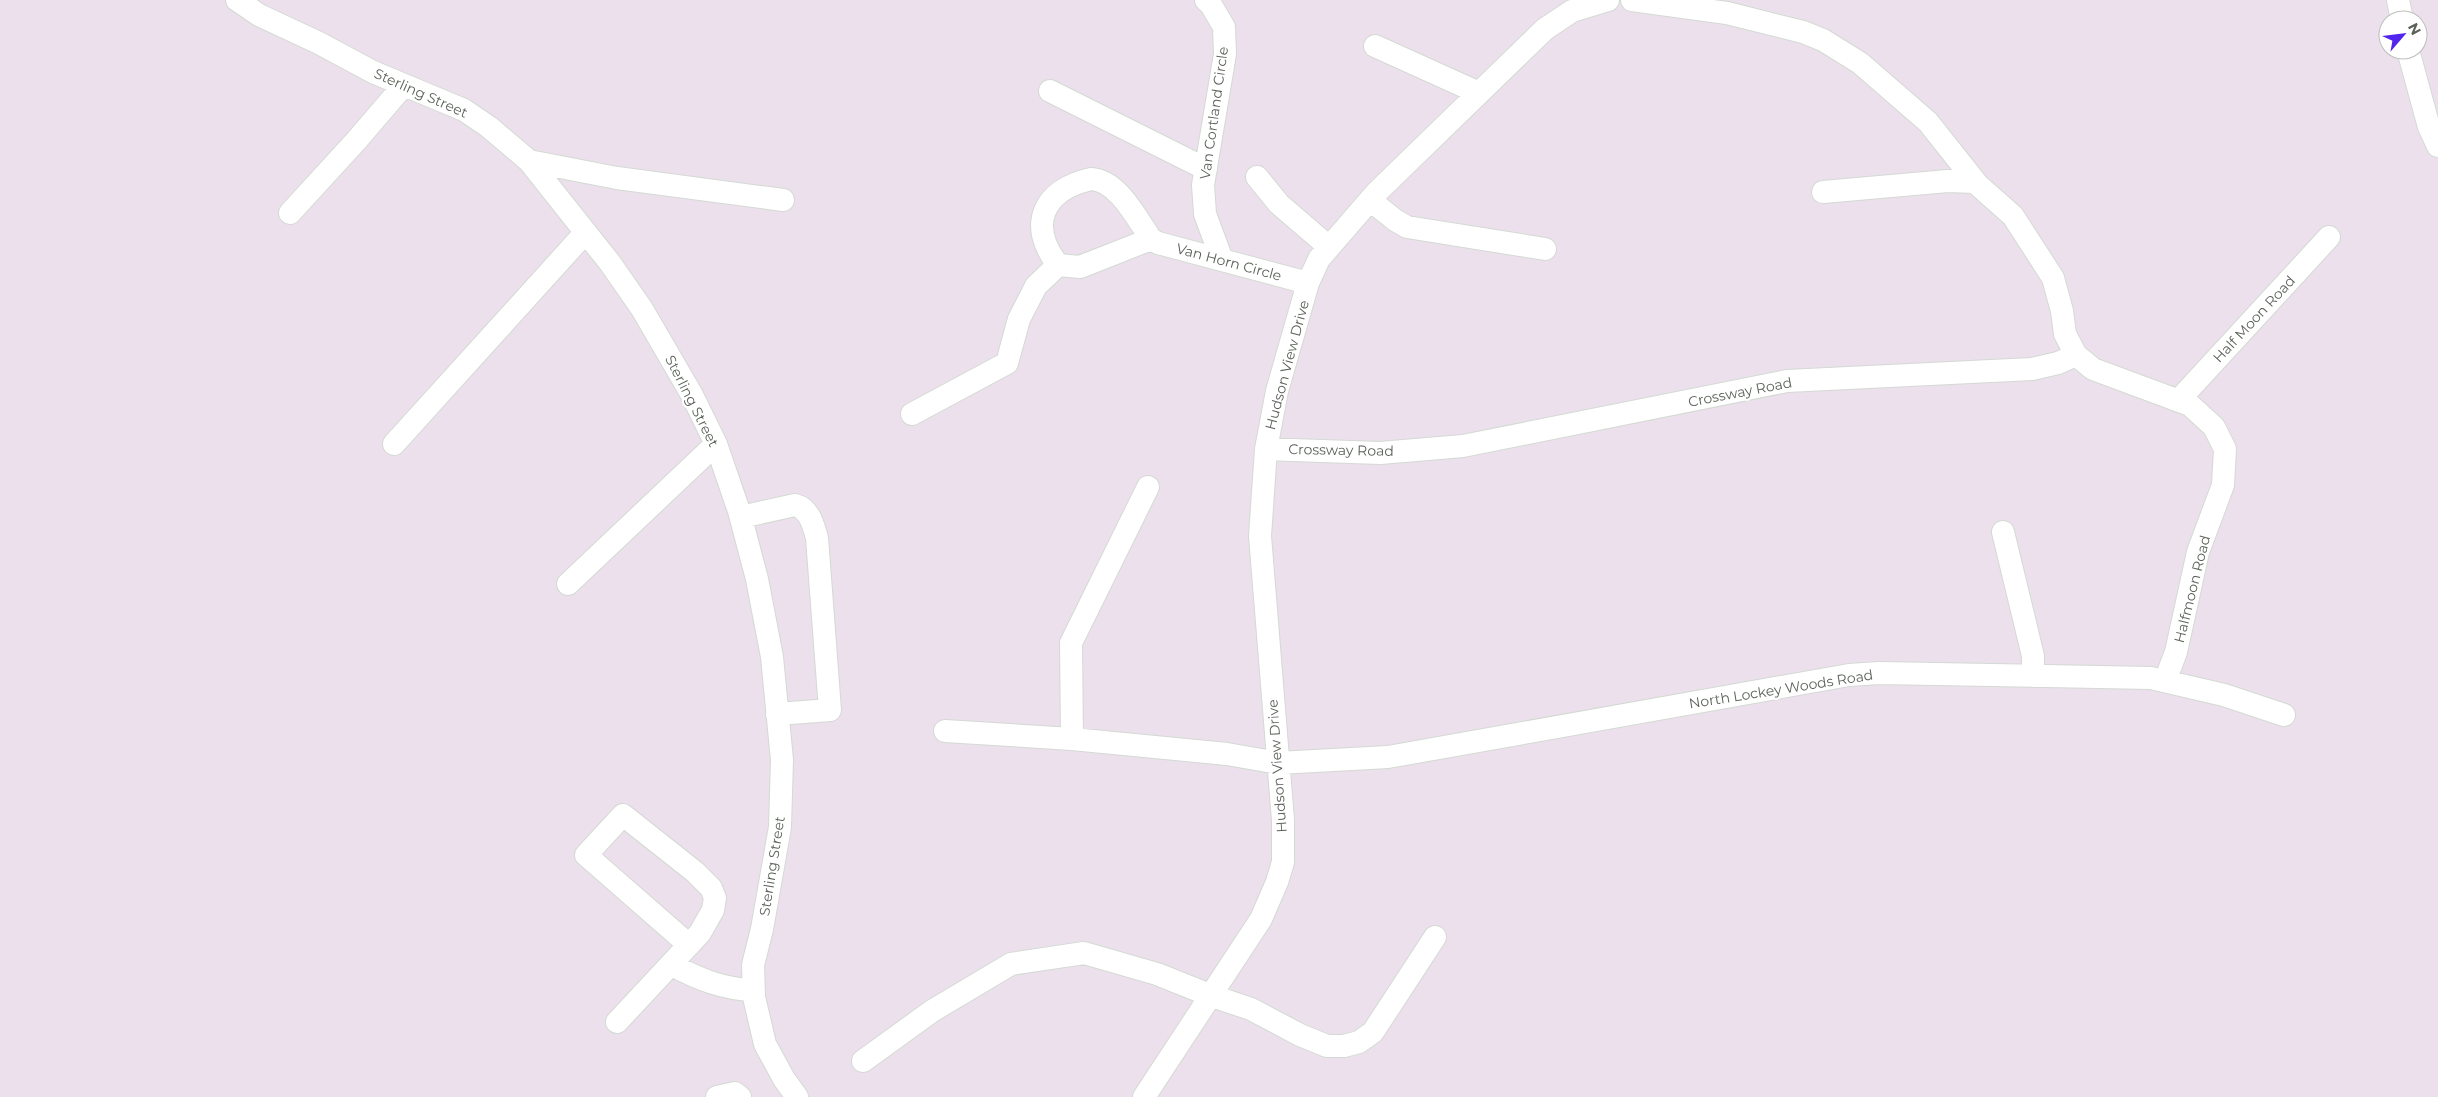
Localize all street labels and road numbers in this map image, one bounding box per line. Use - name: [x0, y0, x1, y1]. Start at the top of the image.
- street label: Van Cortland Circle: [1196, 45, 1232, 181]
- street label: Sterling Street: [371, 64, 471, 122]
- street label: Van Horn Circle: [1174, 239, 1284, 285]
- street label: Half Moon Road: [2209, 272, 2299, 366]
- street label: Hudson View Drive: [1261, 298, 1313, 432]
- street label: Sterling Street: [661, 352, 723, 450]
- street label: Crossway Road: [1686, 373, 1794, 411]
- street label: Crossway Road: [1288, 440, 1394, 460]
- street label: Halfmoon Road: [2170, 533, 2214, 645]
- street label: North Lockey Woods Road: [1688, 666, 1874, 712]
- street label: Hudson View Drive: [1263, 699, 1291, 833]
- street label: Sterling Street: [755, 815, 789, 917]

